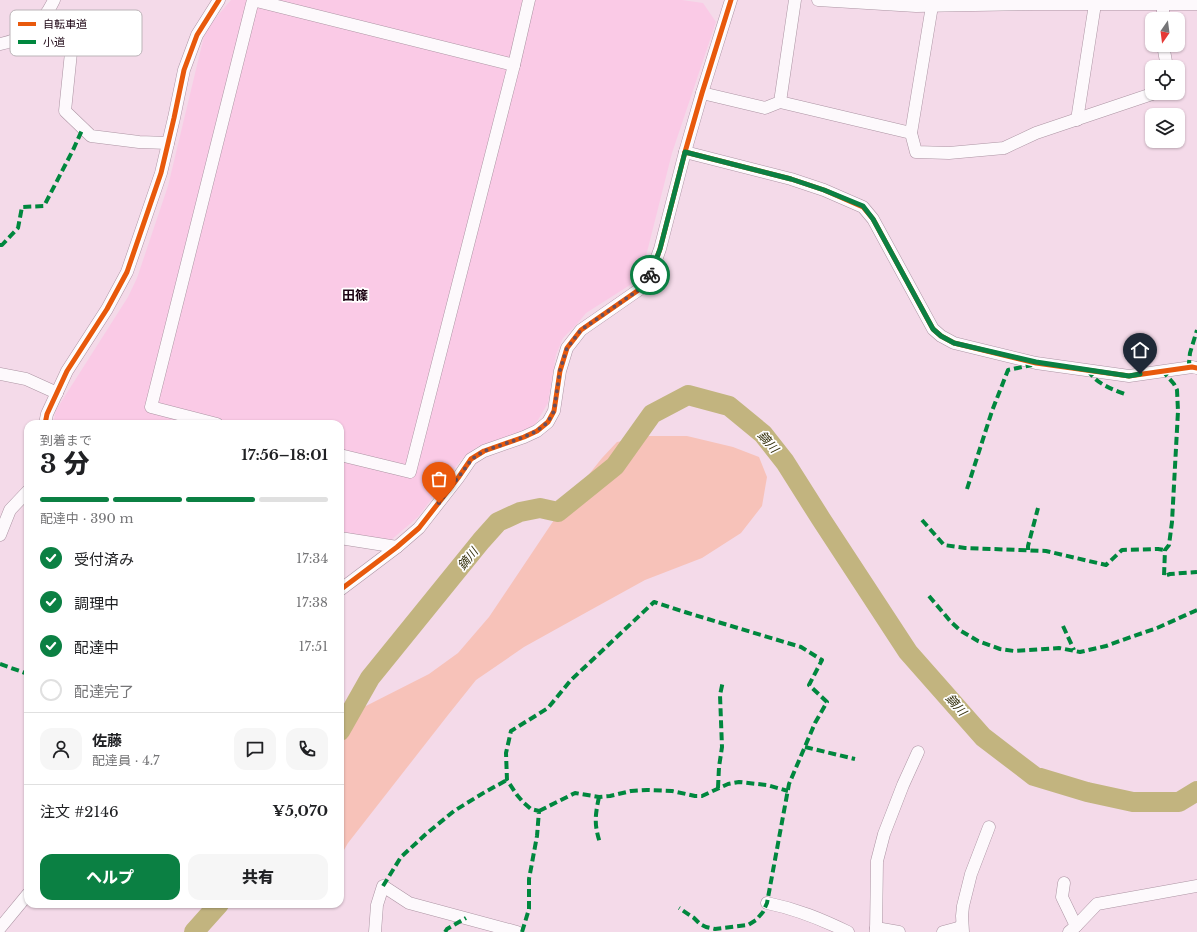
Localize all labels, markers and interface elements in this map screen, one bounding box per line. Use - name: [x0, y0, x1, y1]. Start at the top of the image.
- legend: [10, 10, 142, 56]
- north arrow: [1145, 12, 1185, 52]
- map controls: [1145, 12, 1185, 148]
- text: 自転車道: [43, 17, 87, 31]
- text: 小道: [43, 35, 65, 49]
- button: locate: [1145, 60, 1185, 100]
- button: layers: [1145, 108, 1185, 148]
- courier: [630, 255, 670, 295]
- icon: bike: [639, 264, 661, 286]
- district label: 田篠: [342, 287, 368, 304]
- pin: [1123, 333, 1157, 374]
- icon: home: [1129, 339, 1151, 361]
- water label: 鏑川: [755, 428, 783, 457]
- text: 到着まで: [40, 432, 92, 449]
- text: 17:56–18:01: [241, 445, 328, 464]
- text: 3 分: [40, 448, 89, 480]
- pin: [422, 462, 456, 503]
- icon: bag: [428, 468, 450, 490]
- text: 配達中 · 390 m: [40, 510, 134, 527]
- water label: 鏑川: [454, 543, 482, 573]
- icon: check: [40, 547, 62, 569]
- text: 受付済み: [74, 550, 134, 569]
- text: 17:34: [296, 550, 328, 567]
- icon: check: [40, 591, 62, 613]
- text: 調理中: [74, 594, 119, 613]
- text: 17:38: [296, 594, 328, 611]
- icon: check: [40, 635, 62, 657]
- text: 配達中: [74, 638, 119, 657]
- text: 17:51: [299, 638, 328, 655]
- text: 配達完了: [74, 682, 134, 701]
- water label: 鏑川: [943, 691, 971, 720]
- button: person: [40, 728, 82, 770]
- button: chat: [234, 728, 276, 770]
- button: phone: [286, 728, 328, 770]
- text: 佐藤: [92, 731, 122, 750]
- text: 配達員 · 4.7: [92, 752, 160, 769]
- text: ¥5,070: [272, 801, 328, 820]
- text: 注文 #2146: [40, 802, 119, 821]
- button: ヘルプ: [40, 854, 180, 900]
- button: 共有: [188, 854, 328, 900]

